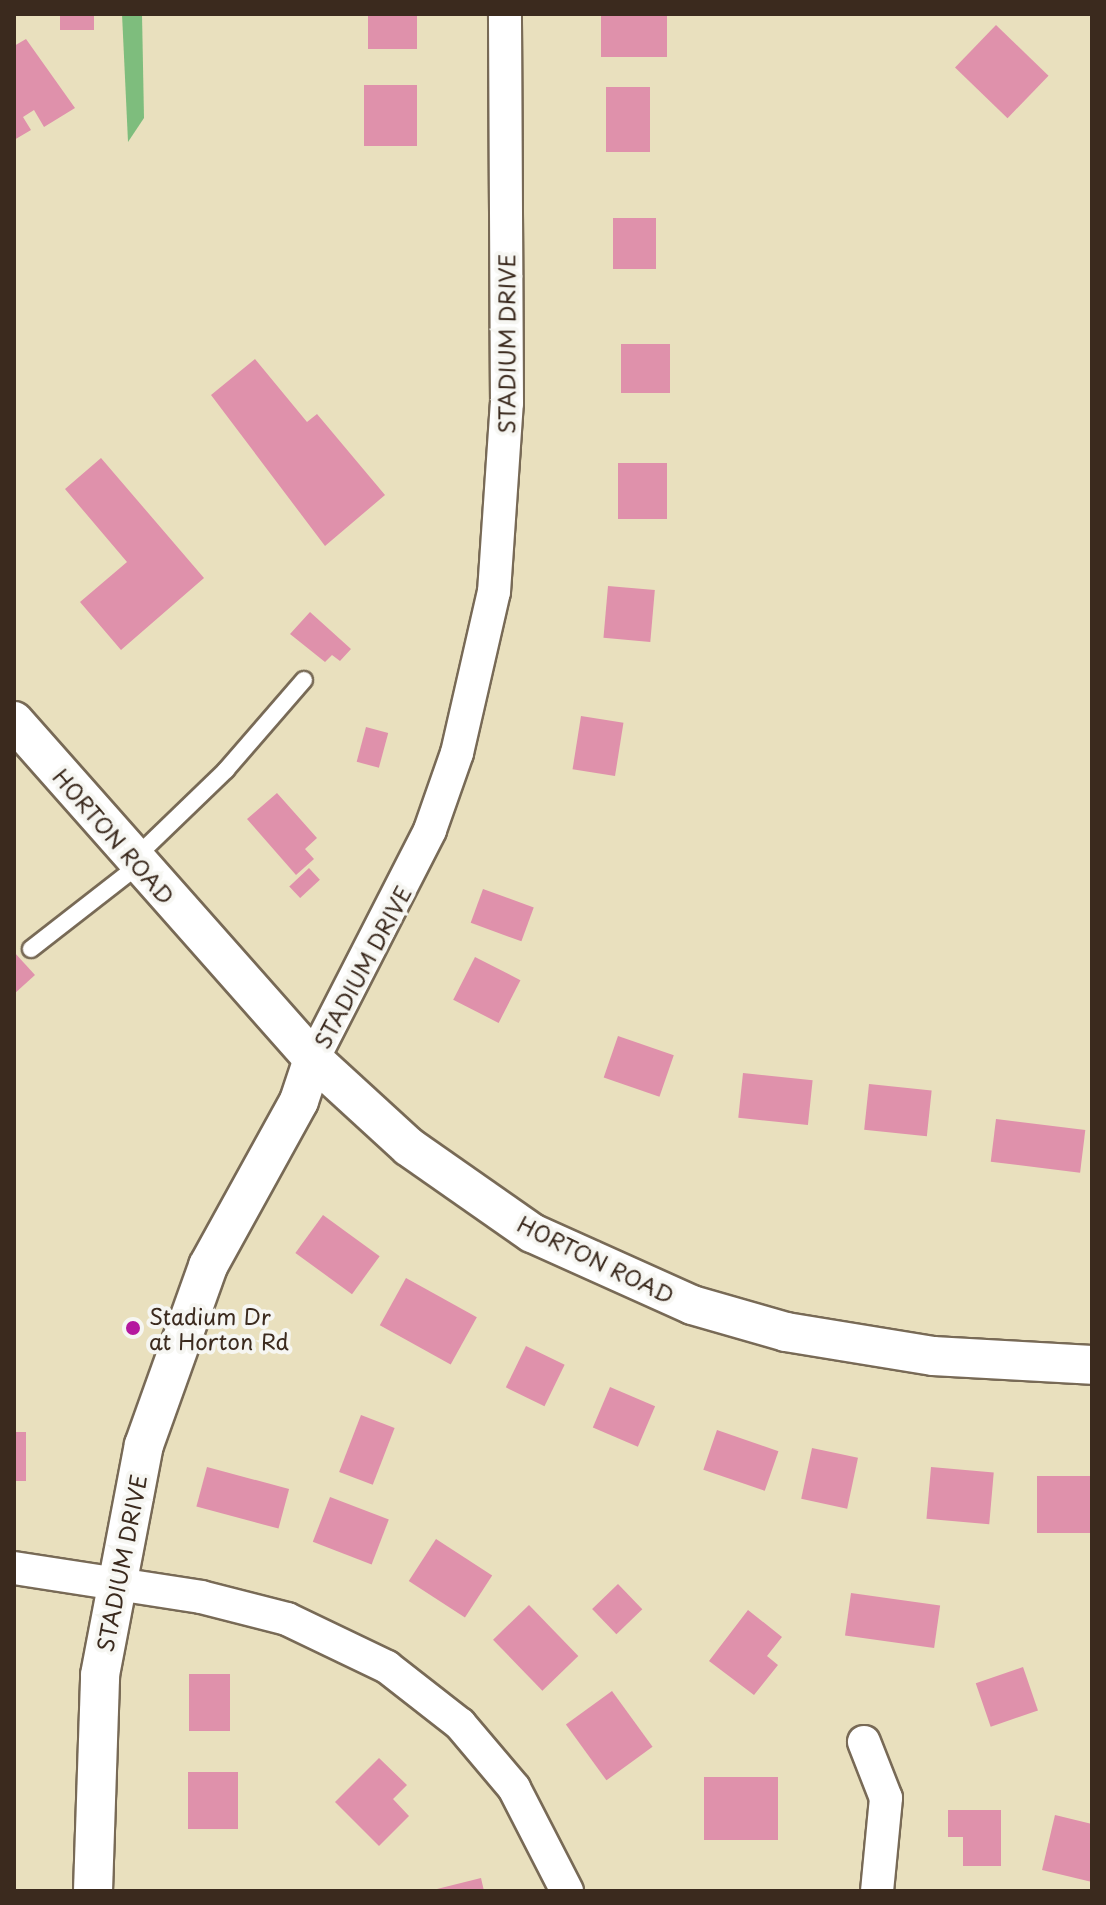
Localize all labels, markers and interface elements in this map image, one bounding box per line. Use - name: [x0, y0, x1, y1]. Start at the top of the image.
- street label: STADIUM DRIVE: [493, 254, 519, 434]
- street label: HORTON ROAD: [48, 763, 180, 909]
- street label: STADIUM DRIVE: [308, 881, 416, 1053]
- street label: HORTON ROAD: [513, 1210, 679, 1308]
- place label: Stadium Dr at Horton Rd: [149, 1302, 288, 1354]
- marker: Stadium Dr at Horton Rd: [124, 1319, 142, 1337]
- street label: STADIUM DRIVE: [91, 1472, 151, 1654]

